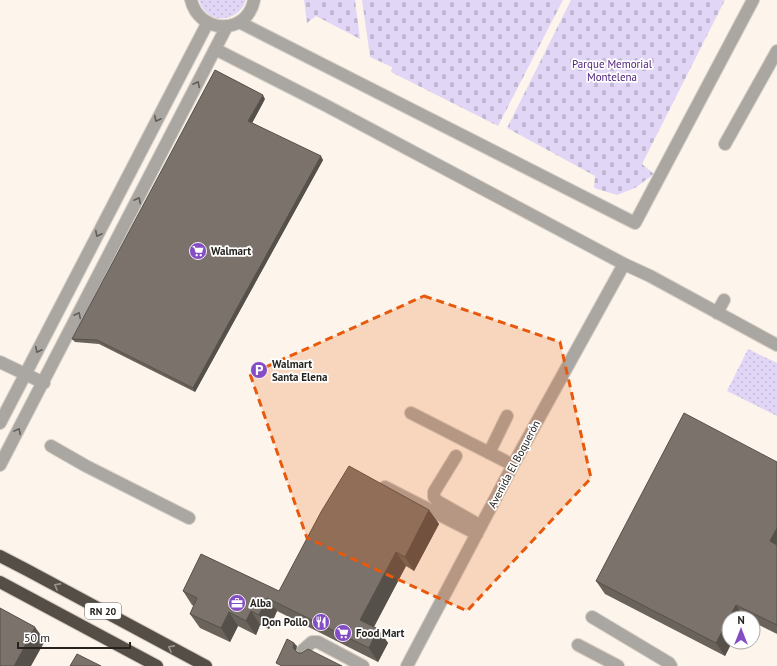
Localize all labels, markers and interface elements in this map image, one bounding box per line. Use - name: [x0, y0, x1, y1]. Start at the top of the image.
- park label: Parque Memorial Montelena: [572, 57, 653, 84]
- one-way arrow: [192, 81, 200, 88]
- one-way arrow: [155, 115, 162, 122]
- one-way arrow: [133, 196, 140, 204]
- one-way arrow: [95, 230, 102, 238]
- supermarket icon: Walmart: [188, 241, 208, 261]
- place label: Walmart: [211, 244, 251, 258]
- one-way arrow: [73, 312, 81, 320]
- one-way arrow: [35, 346, 43, 353]
- place label: Walmart Santa Elena: [272, 357, 327, 384]
- parking icon: Walmart Santa Elena: [249, 360, 269, 380]
- street label: Avenida El Boquerón: [485, 418, 543, 510]
- one-way arrow: [14, 428, 21, 435]
- one-way arrow: [54, 583, 61, 591]
- office icon: Alba: [227, 593, 247, 613]
- place label: Alba: [250, 596, 271, 610]
- road number: RN 20: [85, 603, 121, 619]
- north arrow: [721, 610, 761, 650]
- restaurant icon: Don Pollo: [311, 612, 331, 632]
- text: N: [737, 613, 745, 627]
- place label: Don Pollo: [262, 615, 308, 629]
- supermarket icon: Food Mart: [333, 623, 353, 643]
- scale bar: [18, 624, 130, 650]
- place label: Food Mart: [356, 626, 405, 640]
- text: 50 m: [24, 630, 50, 645]
- one-way arrow: [168, 645, 175, 652]

